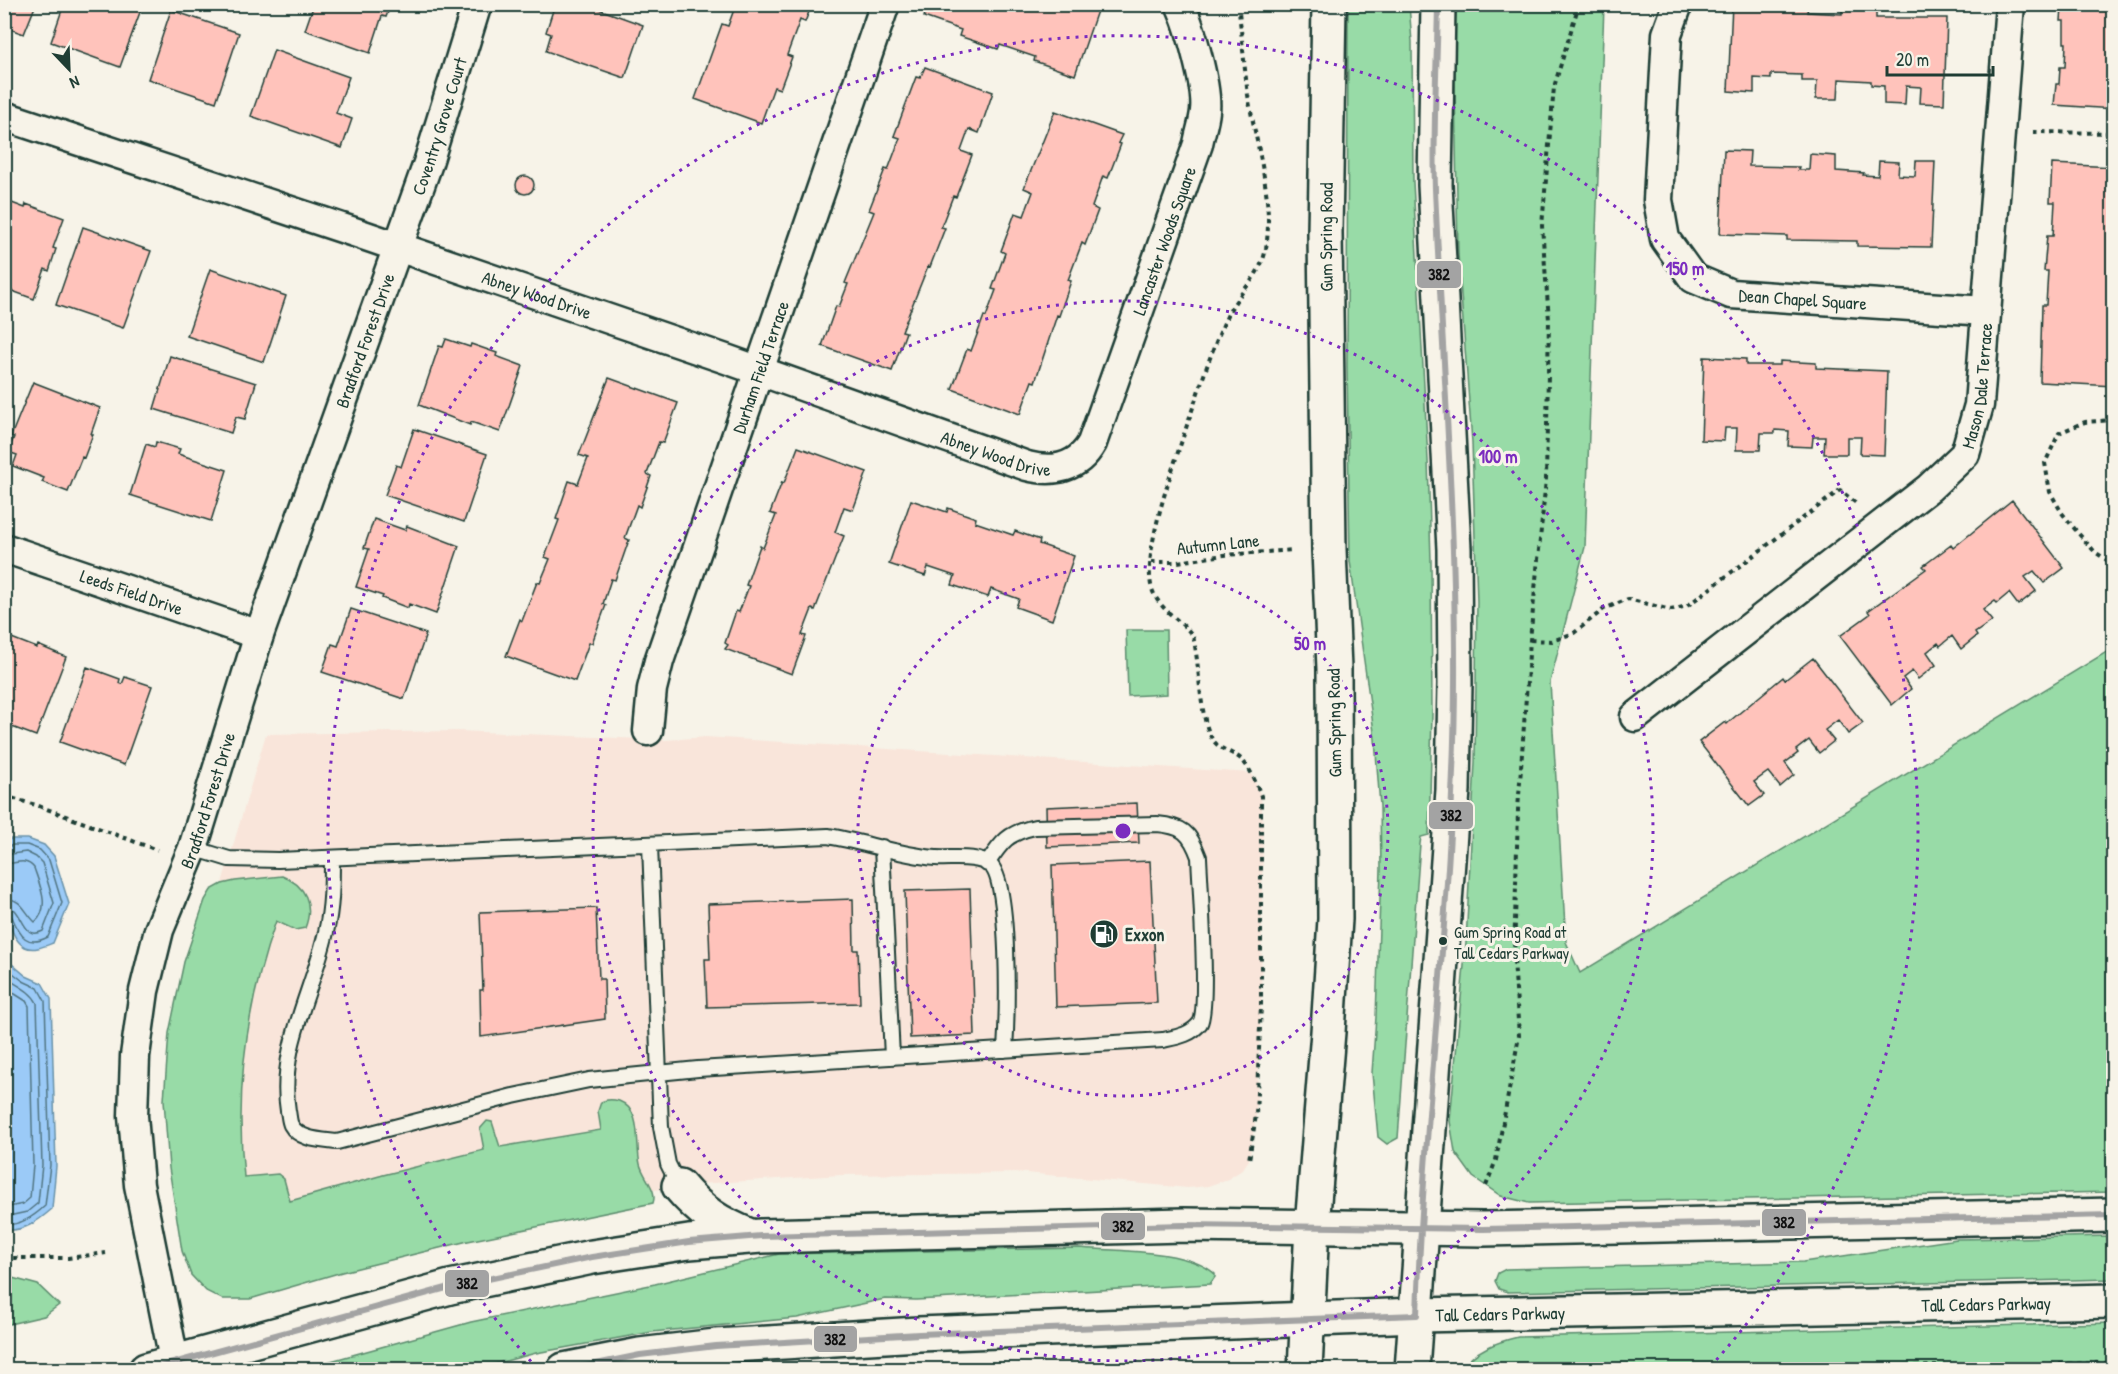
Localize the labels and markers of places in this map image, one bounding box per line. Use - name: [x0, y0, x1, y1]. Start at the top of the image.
- centre of rings: [1113, 821, 1133, 841]
- fuel station icon: Exxon: [1088, 918, 1120, 950]
- place label: Gum Spring Road at Tall Cedars Parkway: [1454, 921, 1569, 964]
- place label: Exxon: [1125, 922, 1164, 947]
- marker: Gum Spring Road at Tall Cedars Parkway: [1437, 935, 1449, 947]

